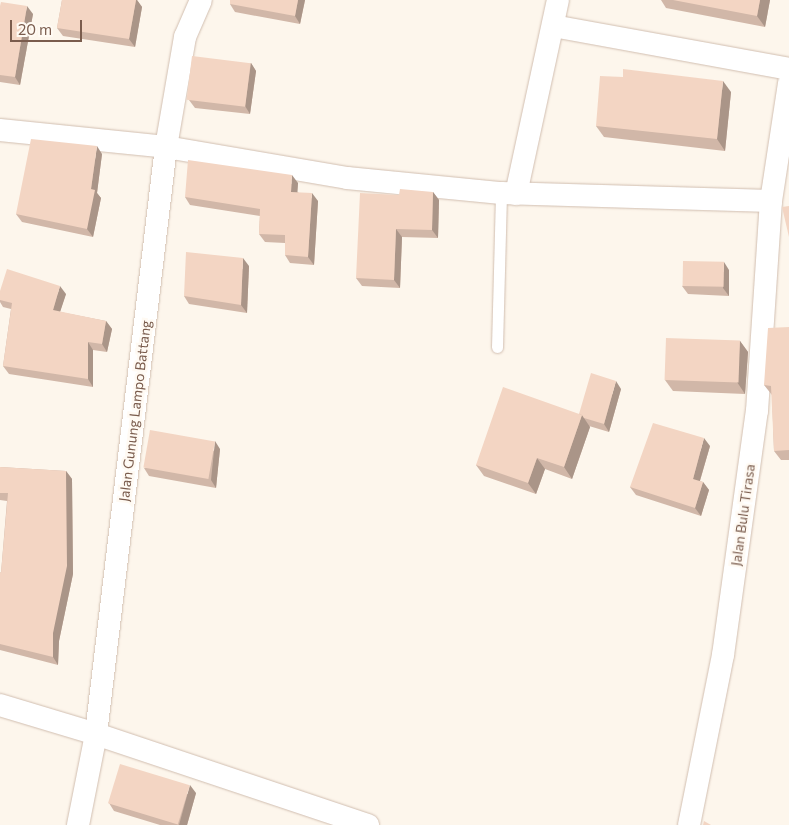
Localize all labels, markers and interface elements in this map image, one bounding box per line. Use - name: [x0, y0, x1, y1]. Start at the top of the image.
- scale bar: [12, 10, 85, 42]
- text: 20 m: [18, 20, 52, 38]
- street label: Jalan Gunung Lampo Battang: [116, 319, 154, 503]
- street label: Jalan Bulu Tirasa: [728, 463, 758, 567]

